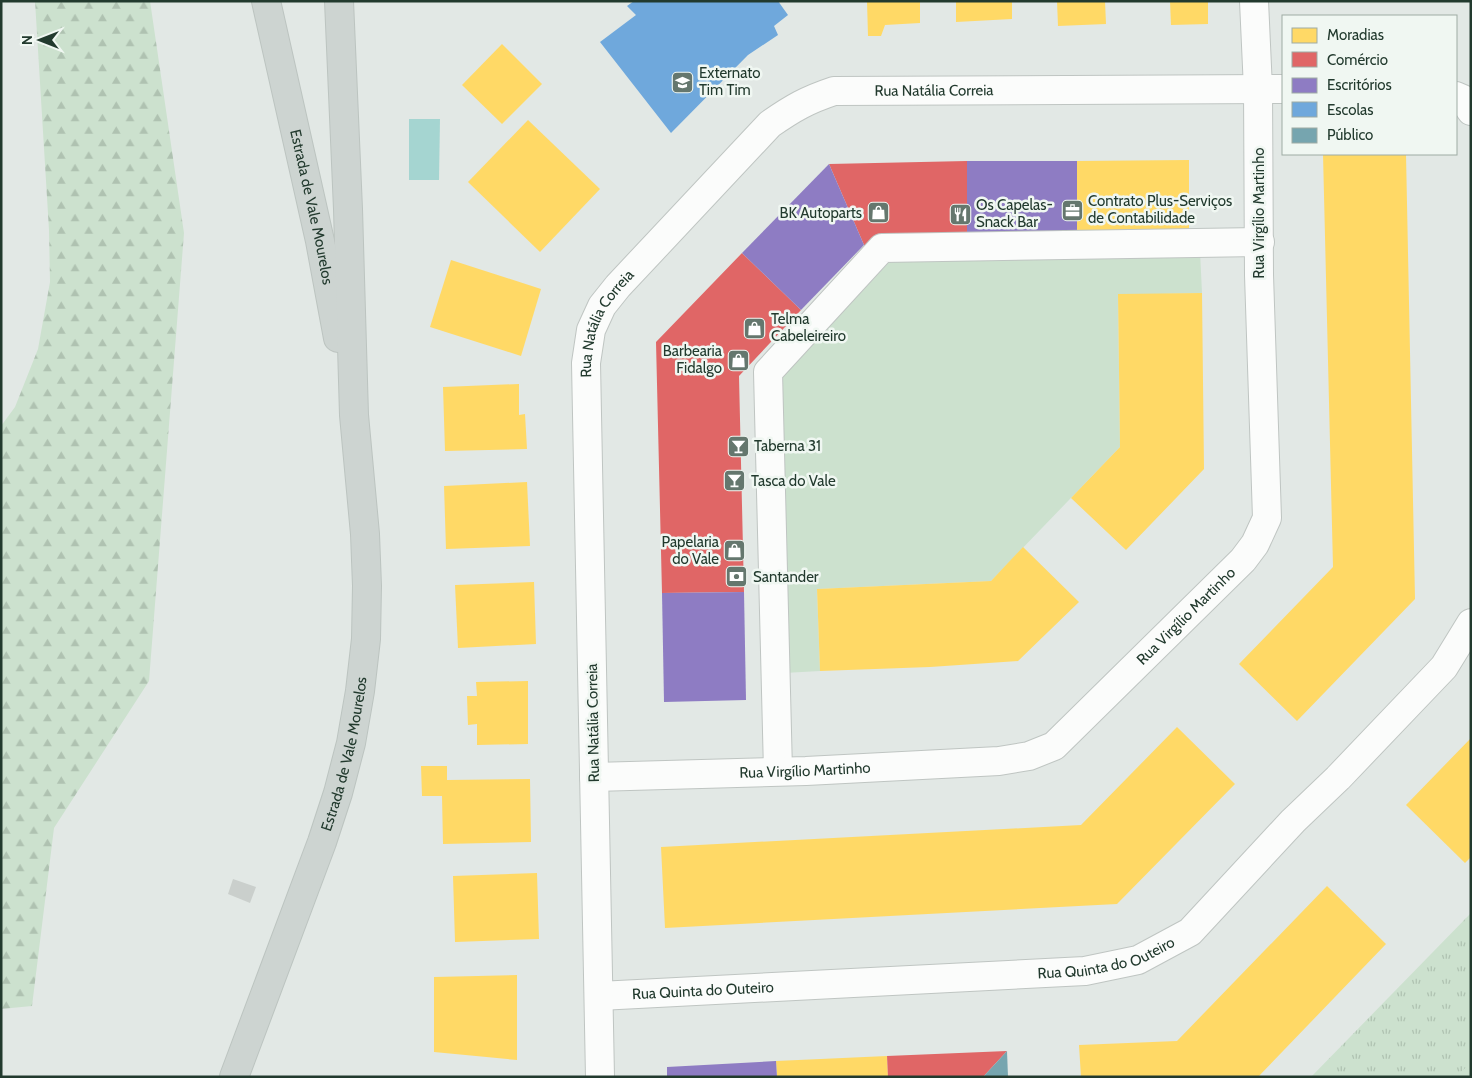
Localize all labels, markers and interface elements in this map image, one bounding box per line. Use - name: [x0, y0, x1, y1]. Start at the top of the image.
- north arrow: [15, 15, 65, 65]
- legend: [1282, 15, 1457, 155]
- text: Moradias: [1327, 26, 1384, 44]
- text: N: [18, 35, 36, 45]
- text: Comércio: [1327, 51, 1388, 69]
- place label: Externato Tim Tim: [699, 64, 761, 99]
- school or university icon: Externato Tim Tim: [671, 70, 695, 94]
- text: Escritórios: [1327, 76, 1392, 94]
- street label: Rua Natália Correia: [874, 81, 994, 100]
- text: Escolas: [1327, 101, 1373, 119]
- text: Público: [1327, 126, 1373, 144]
- street label: Estrada de Vale Mourelos: [286, 128, 337, 286]
- street label: Rua Virgílio Martinho: [1250, 147, 1268, 279]
- place label: Contrato Plus-Serviços de Contabilidade: [1088, 192, 1232, 227]
- place label: Os Capelas- Snack Bar: [976, 196, 1053, 231]
- office icon: Contrato Plus-Serviços de Contabilidade: [1060, 198, 1084, 222]
- shop icon: BK Autoparts: [866, 201, 890, 225]
- restaurant icon: Os Capelas- Snack Bar: [948, 202, 972, 226]
- place label: BK Autoparts: [779, 204, 862, 222]
- street label: Rua Natália Correia: [577, 265, 638, 378]
- place label: Telma Cabeleireiro: [771, 310, 846, 345]
- shop icon: Telma Cabeleireiro: [743, 316, 767, 340]
- place label: Barbearia Fidalgo: [663, 342, 723, 377]
- shop icon: Barbearia Fidalgo: [726, 348, 750, 372]
- bar icon: Taberna 31: [726, 434, 750, 458]
- place label: Taberna 31: [754, 437, 821, 455]
- bar icon: Tasca do Vale: [723, 469, 747, 493]
- place label: Tasca do Vale: [751, 472, 836, 490]
- place label: Papelaria do Vale: [662, 533, 720, 568]
- shop icon: Papelaria do Vale: [723, 539, 747, 563]
- street label: Rua Virgílio Martinho: [1133, 564, 1239, 669]
- bank icon: Santander: [725, 565, 749, 589]
- place label: Santander: [753, 568, 819, 586]
- street label: Rua Natália Correia: [583, 663, 603, 783]
- street label: Estrada de Vale Mourelos: [317, 676, 371, 833]
- street label: Rua Virgílio Martinho: [739, 759, 871, 782]
- street label: Rua Quinta do Outeiro: [1037, 933, 1178, 982]
- street label: Rua Quinta do Outeiro: [632, 978, 774, 1003]

